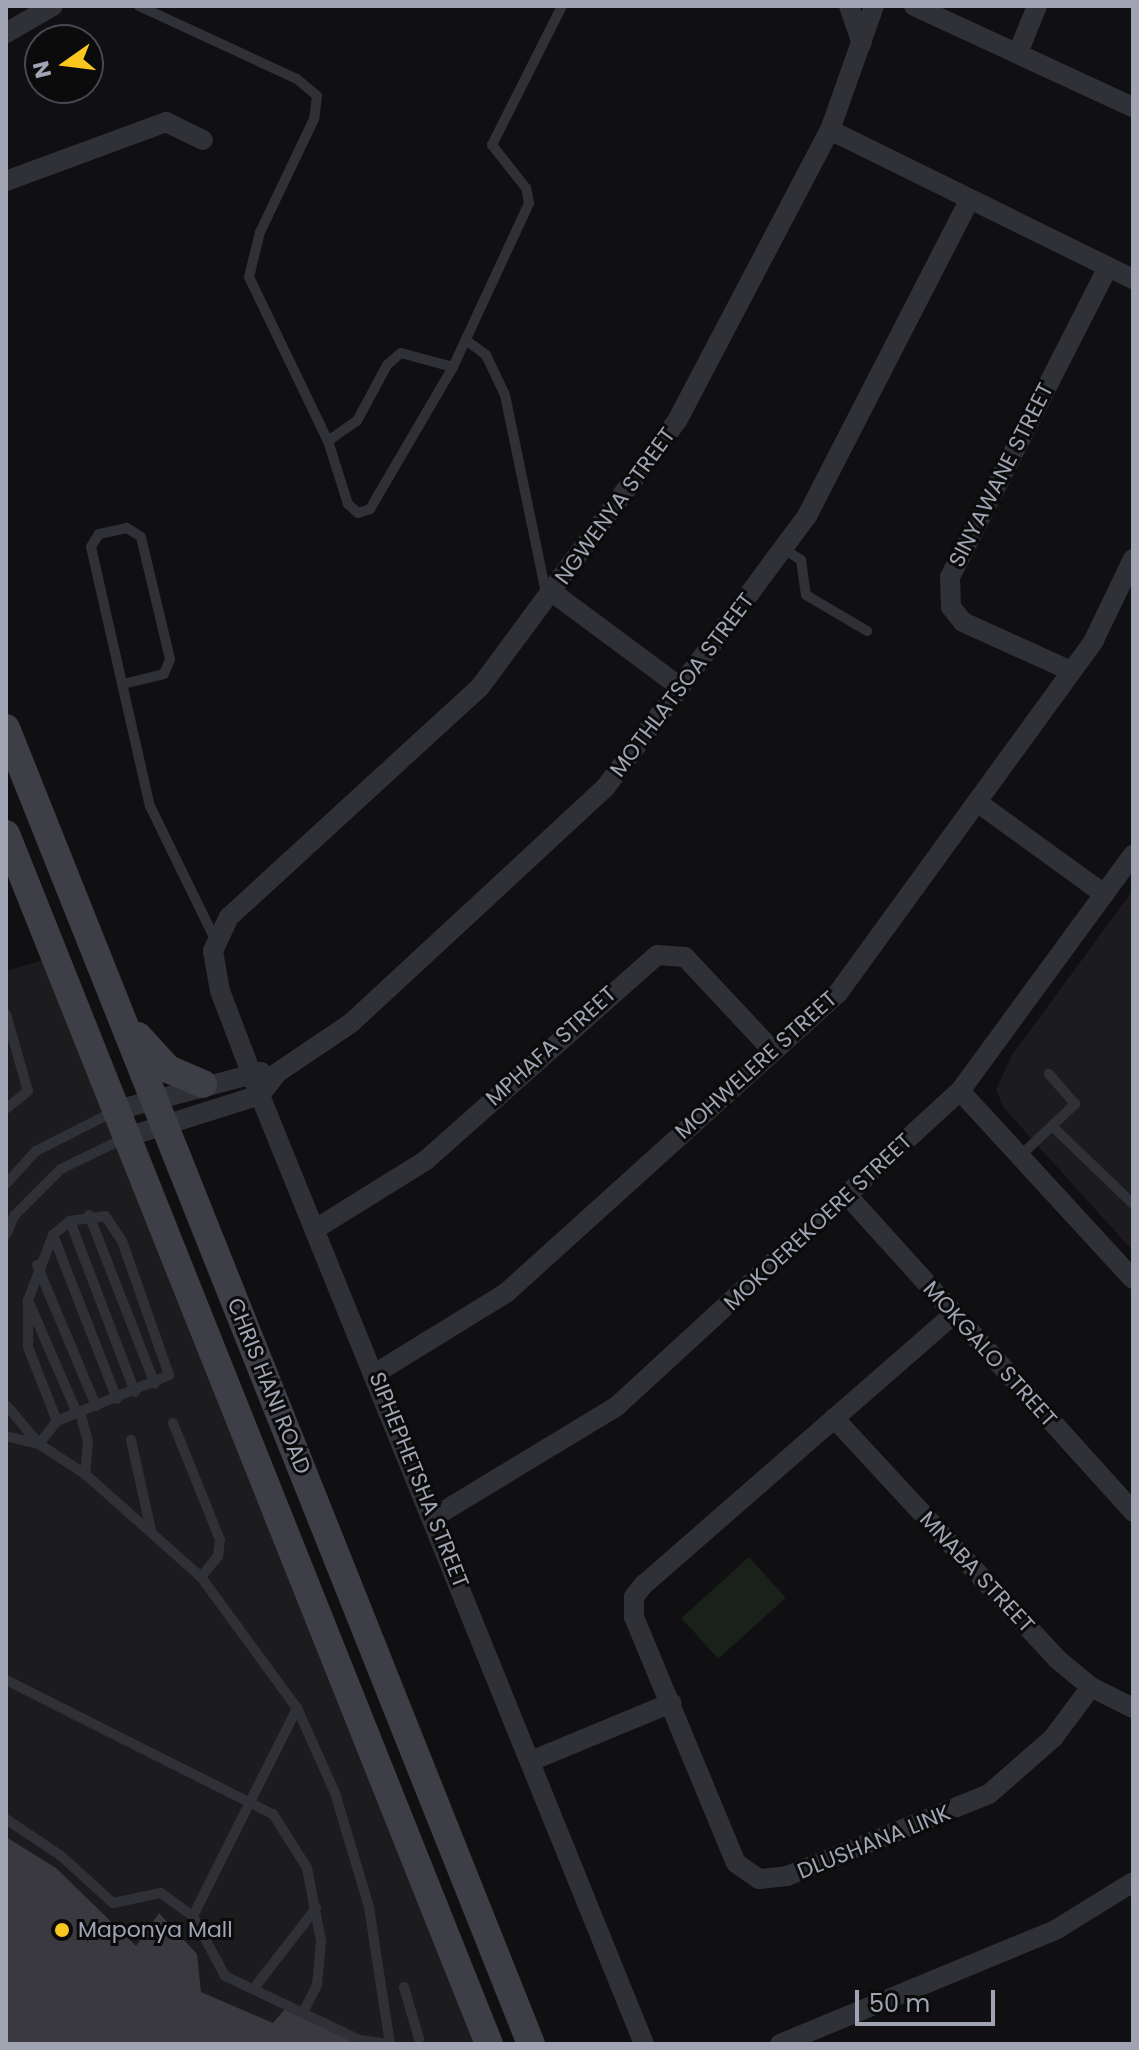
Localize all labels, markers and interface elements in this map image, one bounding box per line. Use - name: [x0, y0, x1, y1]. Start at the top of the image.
- north arrow: [24, 24, 104, 104]
- text: N: [25, 58, 59, 81]
- street label: SINYAWANE STREET: [943, 379, 1059, 571]
- street label: NGWENYA STREET: [549, 423, 681, 589]
- street label: MOTHLATSOA STREET: [604, 588, 760, 782]
- street label: MPHAFA STREET: [480, 981, 622, 1111]
- street label: MOHWELERE STREET: [670, 986, 842, 1144]
- street label: MOKOEREKOERE STREET: [718, 1128, 918, 1316]
- street label: MOKGALO STREET: [918, 1276, 1062, 1432]
- street label: CHRIS HANI ROAD: [222, 1294, 316, 1478]
- street label: SIPHEPHETSHA STREET: [364, 1368, 474, 1592]
- street label: MNABA STREET: [914, 1506, 1040, 1638]
- street label: DLUSHANA LINK: [794, 1799, 954, 1885]
- place label: Maponya Mall: [78, 1917, 233, 1943]
- marker: Maponya Mall: [53, 1921, 71, 1939]
- scale bar: [859, 1974, 999, 2024]
- text: 50 m: [869, 1987, 930, 2020]

